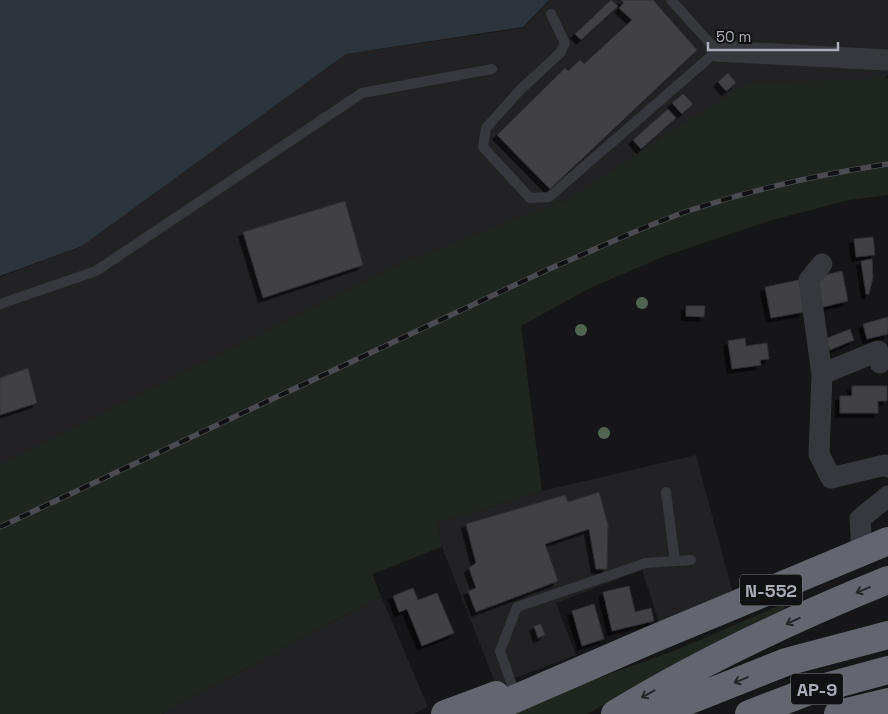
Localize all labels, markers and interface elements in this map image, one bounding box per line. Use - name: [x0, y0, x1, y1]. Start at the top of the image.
- scale bar: [708, 20, 838, 52]
- text: 50 m: [716, 27, 751, 46]
- road number: N-552: [740, 574, 802, 606]
- one-way arrow: [856, 586, 871, 595]
- one-way arrow: [786, 617, 801, 626]
- road number: AP-9: [791, 674, 843, 704]
- one-way arrow: [734, 676, 749, 685]
- one-way arrow: [641, 689, 656, 699]

